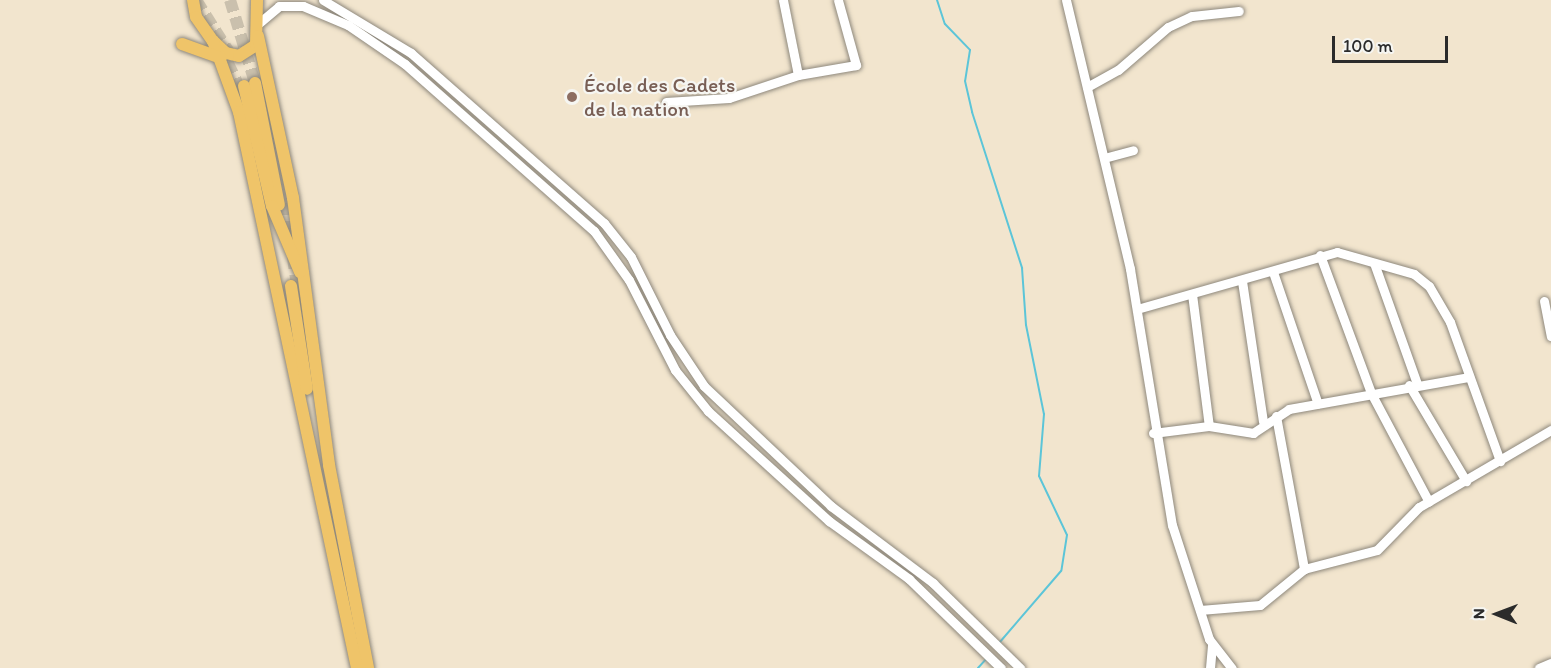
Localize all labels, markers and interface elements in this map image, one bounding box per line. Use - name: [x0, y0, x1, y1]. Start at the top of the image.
- scale bar: [1335, 24, 1450, 62]
- text: 100 m: [1343, 35, 1393, 57]
- place label: École des Cadets de la nation: [584, 72, 736, 122]
- marker: École des Cadets de la nation: [565, 90, 579, 104]
- north arrow: [1467, 584, 1527, 644]
- text: N: [1469, 608, 1488, 619]

